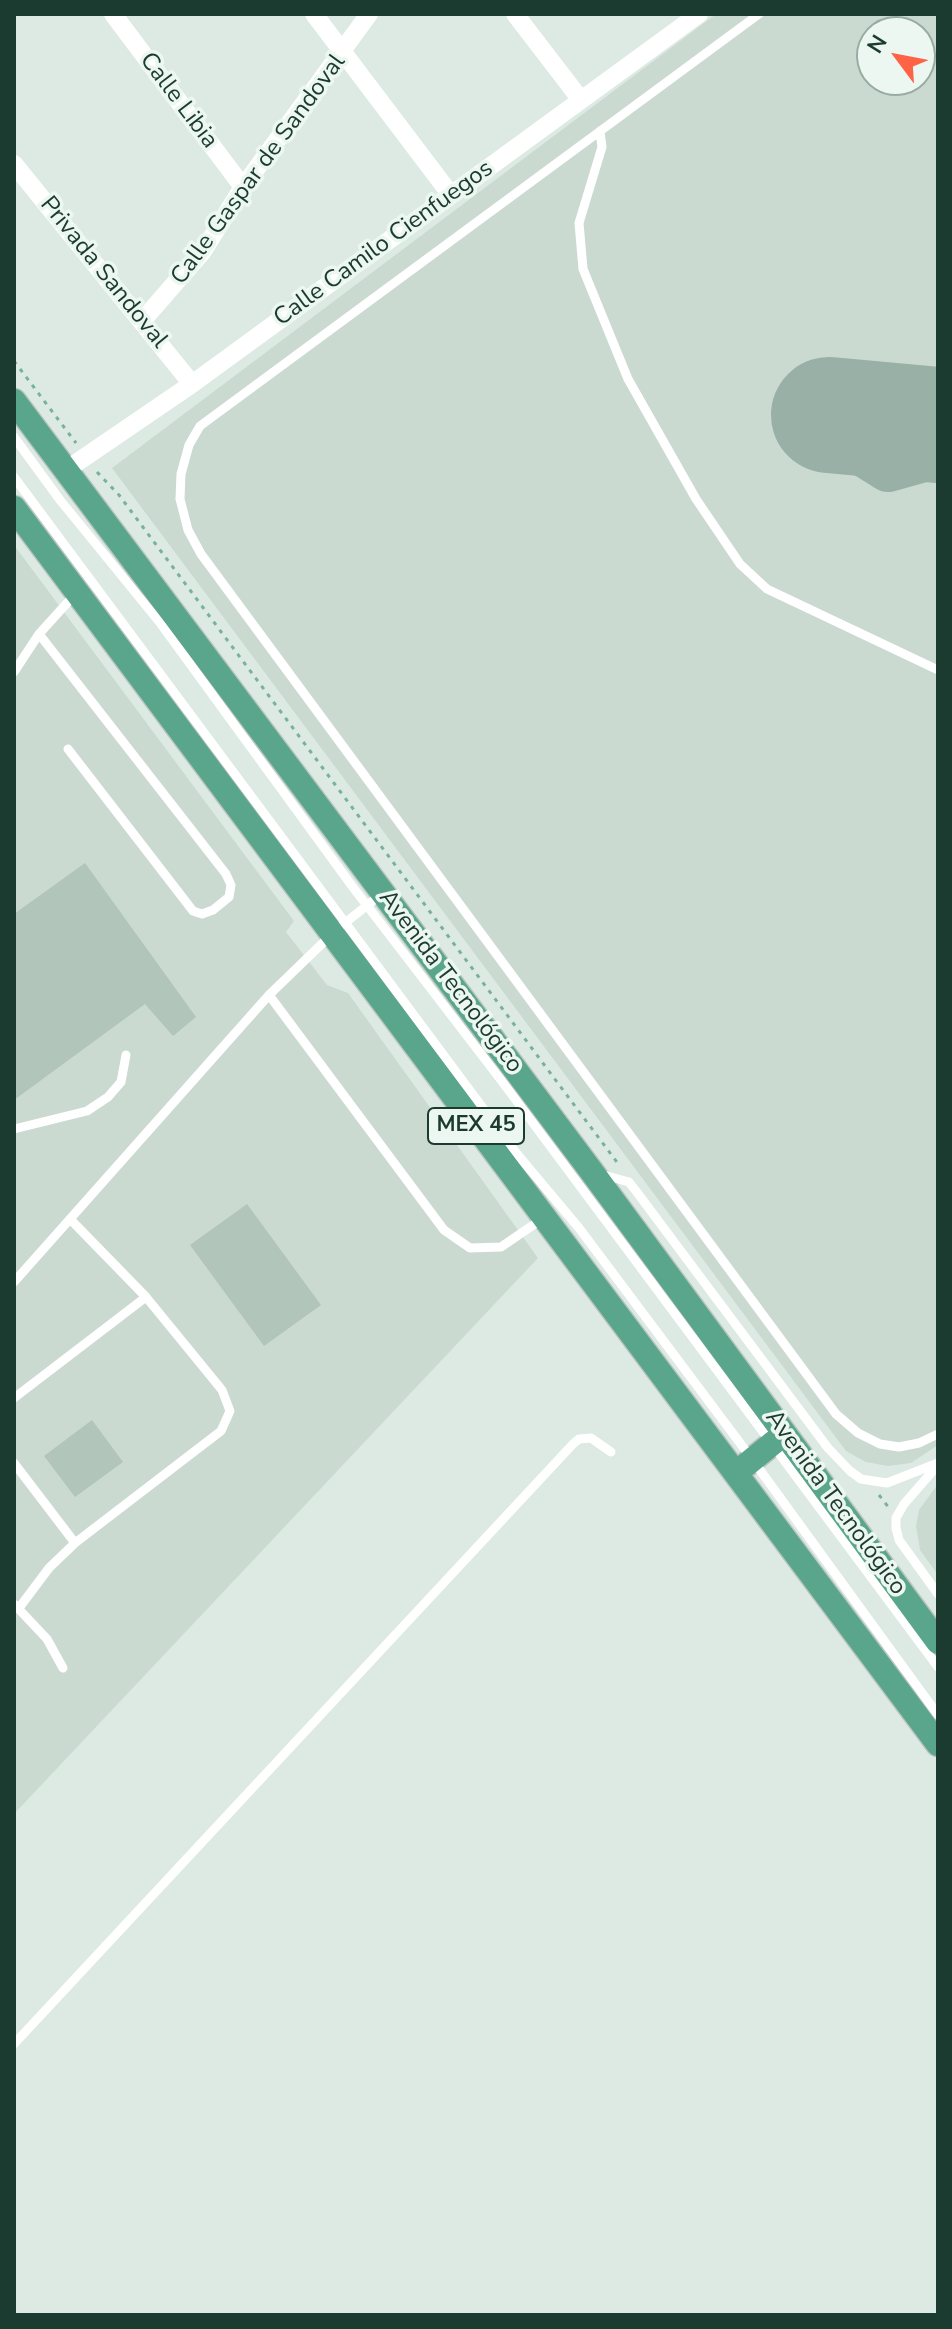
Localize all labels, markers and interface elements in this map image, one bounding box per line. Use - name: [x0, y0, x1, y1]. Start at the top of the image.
- north arrow: [856, 16, 936, 96]
- text: N: [860, 29, 894, 59]
- street label: Calle Libia: [133, 47, 223, 155]
- street label: Calle Gaspar de Sandoval: [166, 49, 352, 291]
- street label: Calle Camilo Cienfuegos: [269, 155, 499, 333]
- street label: Privada Sandoval: [33, 191, 173, 355]
- street label: Avenida Tecnológico: [372, 885, 528, 1079]
- road number: MEX 45: [428, 1108, 524, 1144]
- street label: Avenida Tecnológico: [758, 1405, 912, 1601]

